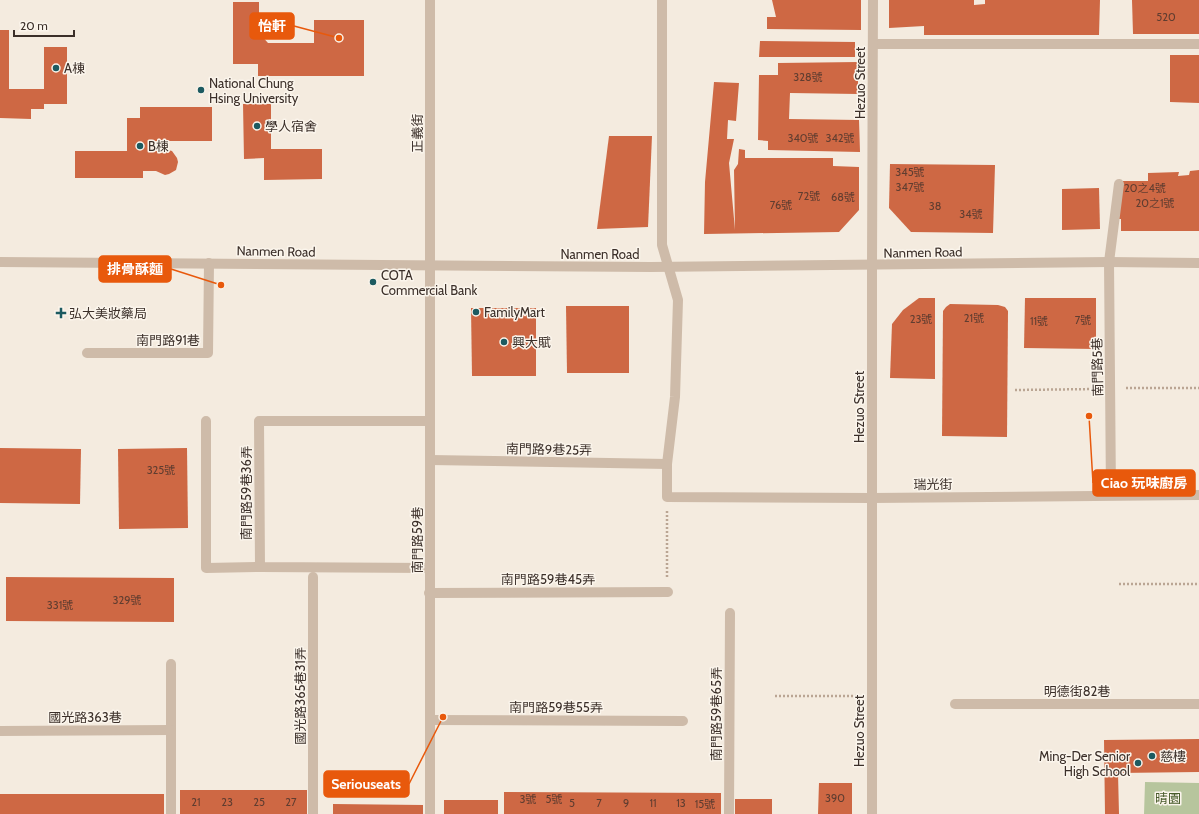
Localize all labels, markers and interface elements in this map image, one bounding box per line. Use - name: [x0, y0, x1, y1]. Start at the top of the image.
- house number: 520: [1156, 10, 1176, 24]
- scale bar: [14, 12, 74, 38]
- callout: 怡軒: [250, 13, 294, 39]
- text: 怡軒: [258, 17, 286, 35]
- text: 20 m: [20, 18, 48, 33]
- street label: Hezuo Street: [852, 46, 868, 119]
- place label: A棟: [64, 60, 85, 76]
- marker: A棟: [51, 63, 61, 73]
- house number: 328號: [793, 70, 823, 84]
- place label: National Chung Hsing University: [209, 75, 299, 106]
- marker: National Chung Hsing University: [196, 85, 206, 95]
- street label: 正義街: [409, 113, 425, 153]
- place label: 學人宿舍: [265, 118, 317, 134]
- marker: 學人宿舍: [252, 121, 262, 131]
- house number: 340號: [788, 131, 819, 145]
- house number: 342號: [825, 131, 855, 145]
- place label: B棟: [148, 138, 169, 154]
- marker: B棟: [135, 141, 145, 151]
- house number: 345號: [895, 165, 925, 179]
- house number: 347號: [896, 180, 924, 194]
- house number: 20之4號: [1124, 181, 1166, 195]
- house number: 72號: [798, 189, 820, 203]
- house number: 68號: [831, 190, 855, 204]
- house number: 20之1號: [1135, 196, 1175, 210]
- house number: 76號: [770, 198, 792, 212]
- house number: 38: [929, 199, 941, 213]
- house number: 34號: [959, 207, 983, 221]
- street label: Nanmen Road: [236, 242, 316, 260]
- street label: Nanmen Road: [883, 243, 963, 261]
- street label: Nanmen Road: [561, 246, 639, 262]
- callout: 排骨酥麵: [99, 256, 171, 282]
- text: 排骨酥麵: [107, 260, 163, 278]
- place label: COTA Commercial Bank: [381, 267, 478, 298]
- marker: COTA Commercial Bank: [368, 277, 378, 287]
- place label: FamilyMart: [484, 304, 545, 320]
- place label: 弘大美妝藥局: [69, 305, 147, 321]
- marker: FamilyMart: [471, 307, 481, 317]
- marker: 弘大美妝藥局: [56, 308, 66, 318]
- house number: 21號: [964, 311, 984, 325]
- house number: 23號: [910, 312, 932, 326]
- house number: 7號: [1075, 313, 1091, 327]
- house number: 11號: [1030, 314, 1048, 328]
- street label: 南門路91巷: [136, 332, 200, 348]
- place label: 興大賦: [512, 334, 551, 350]
- marker: 興大賦: [499, 337, 509, 347]
- street label: 南門路5巷: [1088, 337, 1106, 397]
- street label: Hezuo Street: [851, 370, 867, 443]
- street label: 南門路9巷25弄: [506, 440, 592, 458]
- street label: 南門路59巷36弄: [238, 446, 254, 540]
- house number: 325號: [147, 463, 175, 477]
- callout: Ciao 玩味廚房: [1093, 470, 1195, 496]
- text: Ciao 玩味廚房: [1101, 474, 1187, 492]
- street label: 瑞光街: [913, 476, 953, 492]
- street label: 南門路59巷: [409, 507, 425, 573]
- street label: 南門路59巷45弄: [501, 571, 595, 587]
- house number: 329號: [113, 593, 141, 607]
- house number: 331號: [47, 598, 73, 612]
- street label: 國光路365巷31弄: [292, 647, 308, 745]
- street label: 南門路59巷65弄: [708, 667, 724, 761]
- street label: 明德街82巷: [1044, 683, 1110, 699]
- street label: Hezuo Street: [851, 694, 867, 767]
- street label: 南門路59巷55弄: [509, 699, 603, 715]
- street label: 國光路363巷: [48, 709, 122, 725]
- place label: Ming-Der Senior High School: [1039, 748, 1131, 779]
- place label: 慈樓: [1160, 748, 1186, 764]
- marker: 慈樓: [1147, 751, 1157, 761]
- marker: Ming-Der Senior High School: [1133, 758, 1143, 768]
- callout: Seriouseats: [324, 771, 409, 797]
- text: Seriouseats: [331, 775, 401, 793]
- park label: 晴園: [1155, 790, 1181, 806]
- house number: 390: [825, 791, 845, 805]
- house number: 3號: [520, 792, 536, 806]
- house number: 5號: [546, 792, 562, 806]
- house number: 21: [191, 795, 201, 809]
- house number: 23: [221, 795, 233, 809]
- house number: 25: [253, 795, 265, 809]
- house number: 27: [285, 795, 297, 809]
- house number: 5: [569, 796, 575, 810]
- house number: 7: [596, 796, 602, 810]
- house number: 9: [623, 796, 629, 810]
- house number: 11: [649, 796, 657, 810]
- house number: 13: [676, 796, 686, 810]
- house number: 15號: [695, 797, 715, 811]

